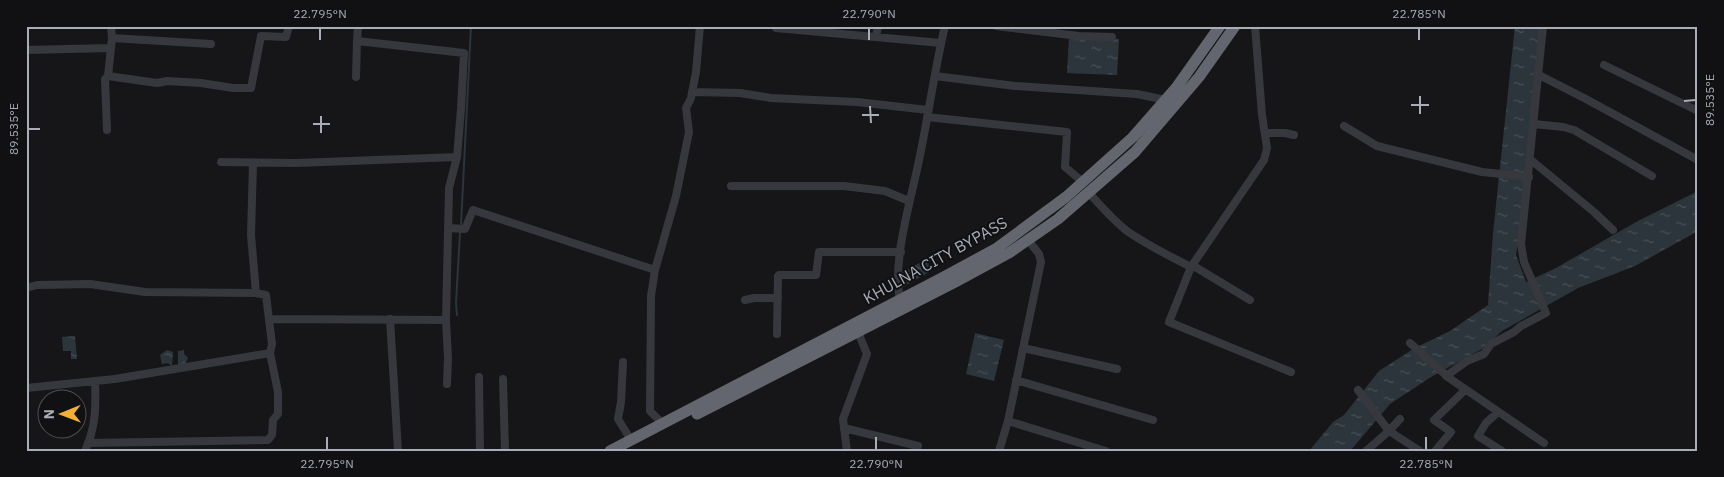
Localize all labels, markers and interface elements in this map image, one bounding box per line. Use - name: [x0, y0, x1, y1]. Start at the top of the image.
- text: 22.795°N: [293, 6, 347, 21]
- text: 22.790°N: [842, 6, 896, 21]
- text: 22.785°N: [1392, 6, 1446, 21]
- text: 89.535°E: [1702, 74, 1717, 126]
- text: 89.535°E: [6, 103, 21, 155]
- street label: KHULNA CITY BYPASS: [860, 212, 1010, 308]
- north arrow: [38, 390, 88, 440]
- text: N: [40, 409, 58, 419]
- text: 22.795°N: [300, 456, 354, 471]
- text: 22.790°N: [849, 456, 903, 471]
- text: 22.785°N: [1399, 456, 1453, 471]

